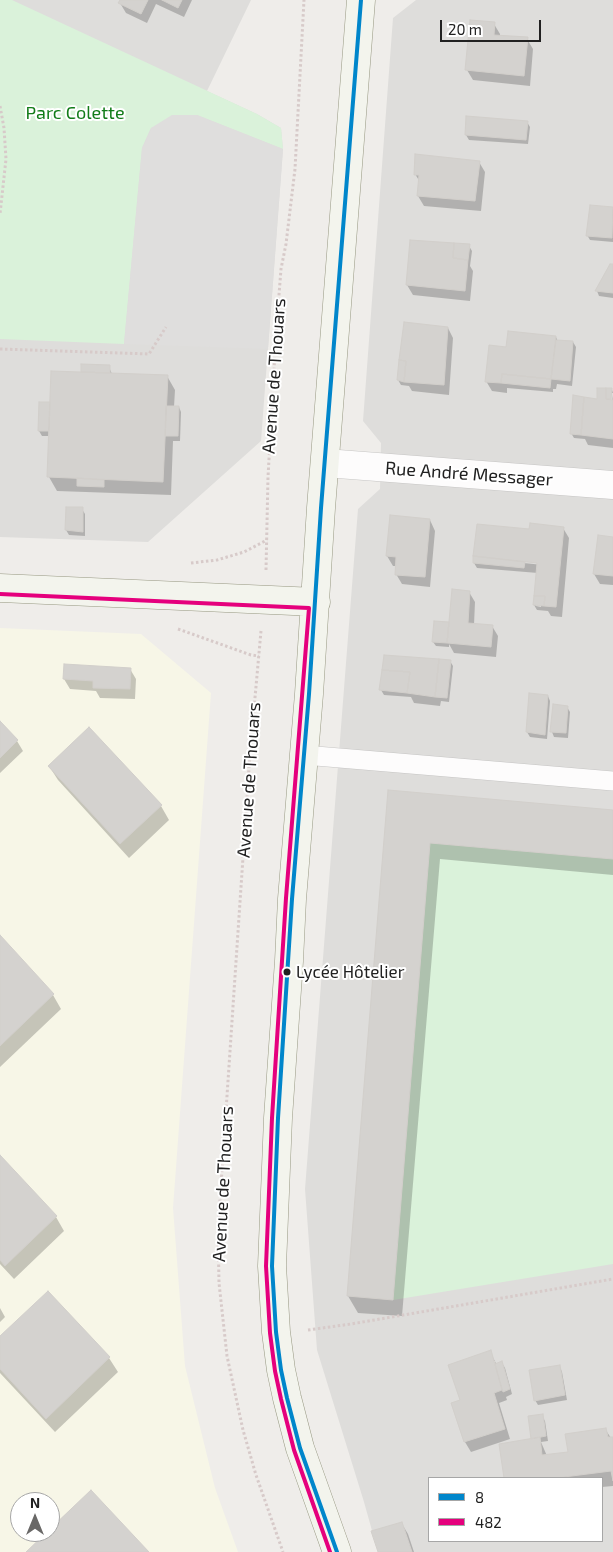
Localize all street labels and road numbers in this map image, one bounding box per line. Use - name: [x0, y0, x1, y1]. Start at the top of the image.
- street label: Avenue de Thouars: [258, 297, 290, 455]
- street label: Rue André Messager: [384, 457, 554, 491]
- street label: Avenue de Thouars: [233, 701, 265, 859]
- street label: Avenue de Thouars: [208, 1106, 238, 1262]

